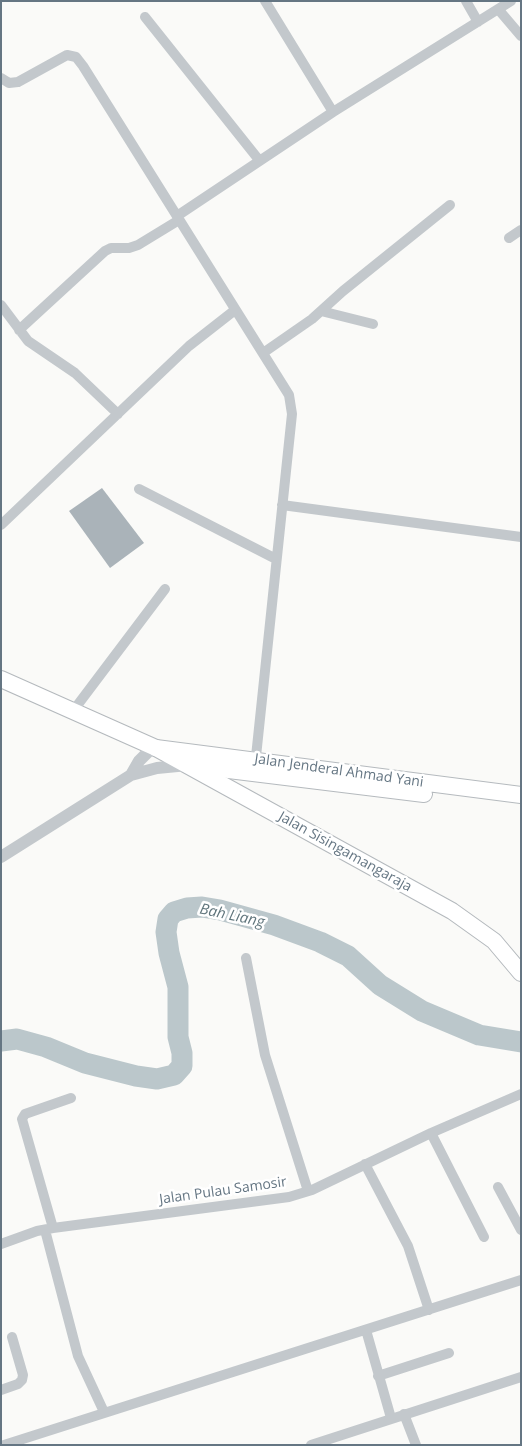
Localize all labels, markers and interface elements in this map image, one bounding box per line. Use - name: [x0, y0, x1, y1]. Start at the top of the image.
- street label: Jalan Jenderal Ahmad Yani: [253, 751, 425, 791]
- street label: Jalan Sisingamangaraja: [275, 808, 415, 896]
- water label: Bah Liang: [198, 900, 266, 932]
- street label: Jalan Pulau Samosir: [158, 1174, 288, 1208]

